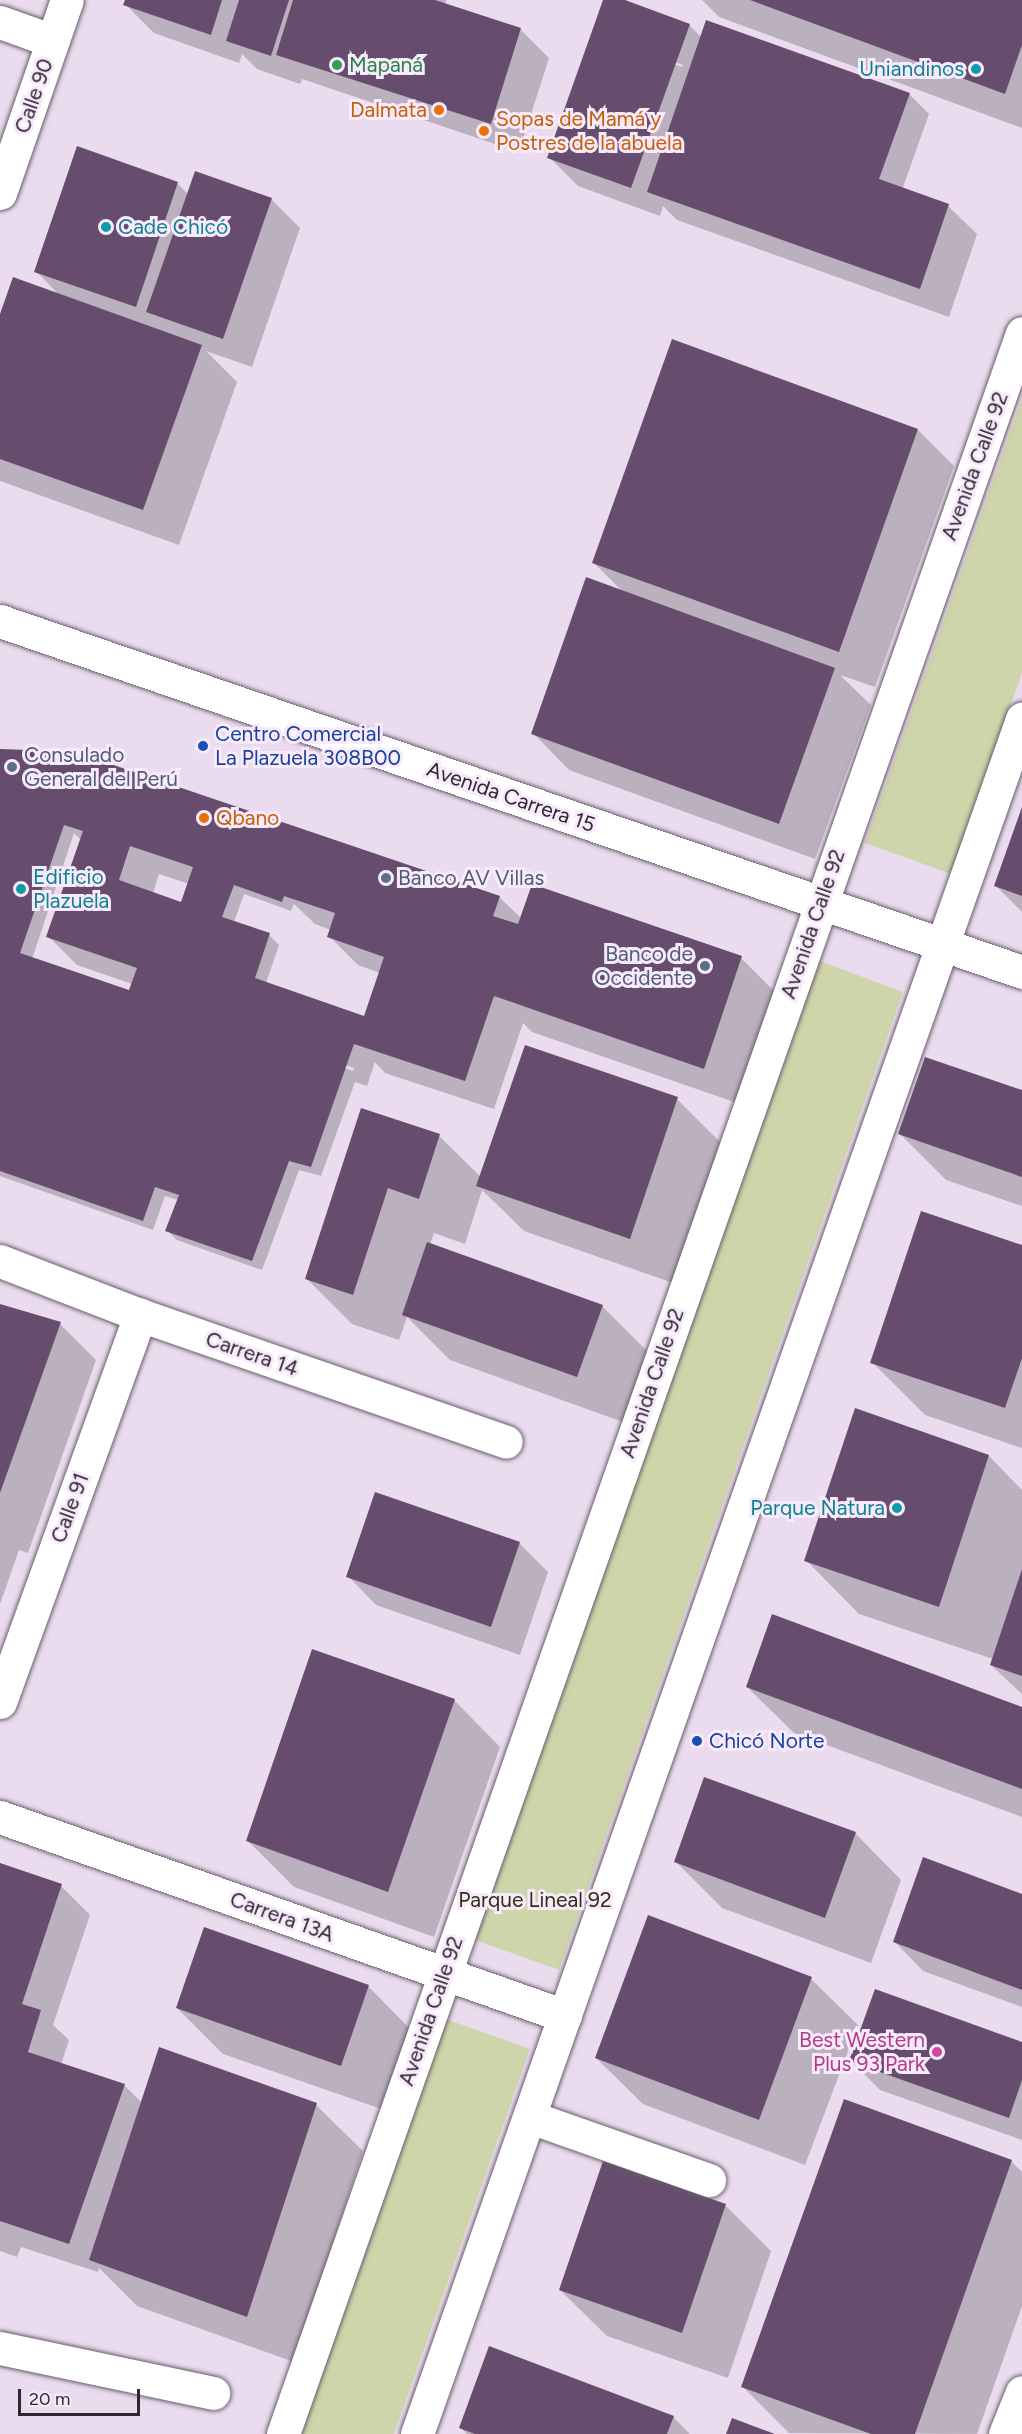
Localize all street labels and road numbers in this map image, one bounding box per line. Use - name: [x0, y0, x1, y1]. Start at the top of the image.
- street label: Calle 90: [10, 55, 58, 137]
- street label: Avenida Calle 92: [936, 388, 1014, 544]
- street label: Avenida Carrera 15: [424, 756, 598, 838]
- street label: Avenida Calle 92: [776, 846, 850, 1002]
- street label: Avenida Calle 92: [615, 1305, 689, 1461]
- street label: Carrera 14: [202, 1326, 302, 1382]
- street label: Calle 91: [46, 1470, 94, 1546]
- street label: Carrera 13A: [227, 1887, 337, 1947]
- street label: Avenida Calle 92: [394, 1933, 468, 2089]

